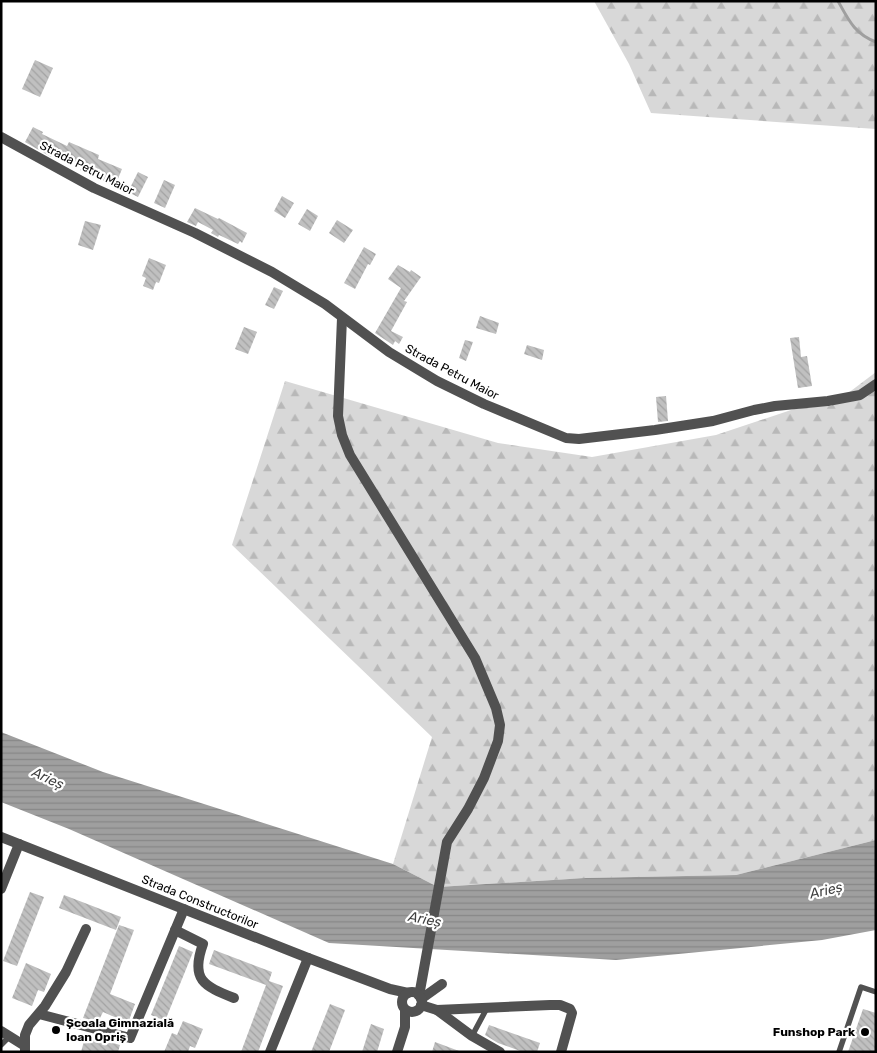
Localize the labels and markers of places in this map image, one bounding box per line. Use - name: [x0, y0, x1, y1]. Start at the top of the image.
- place label: Școala Gimnazială Ioan Opriș: [66, 1016, 174, 1044]
- marker: Școala Gimnazială Ioan Opriș: [50, 1024, 62, 1036]
- place label: Funshop Park: [773, 1025, 855, 1039]
- marker: Funshop Park: [859, 1026, 871, 1038]

